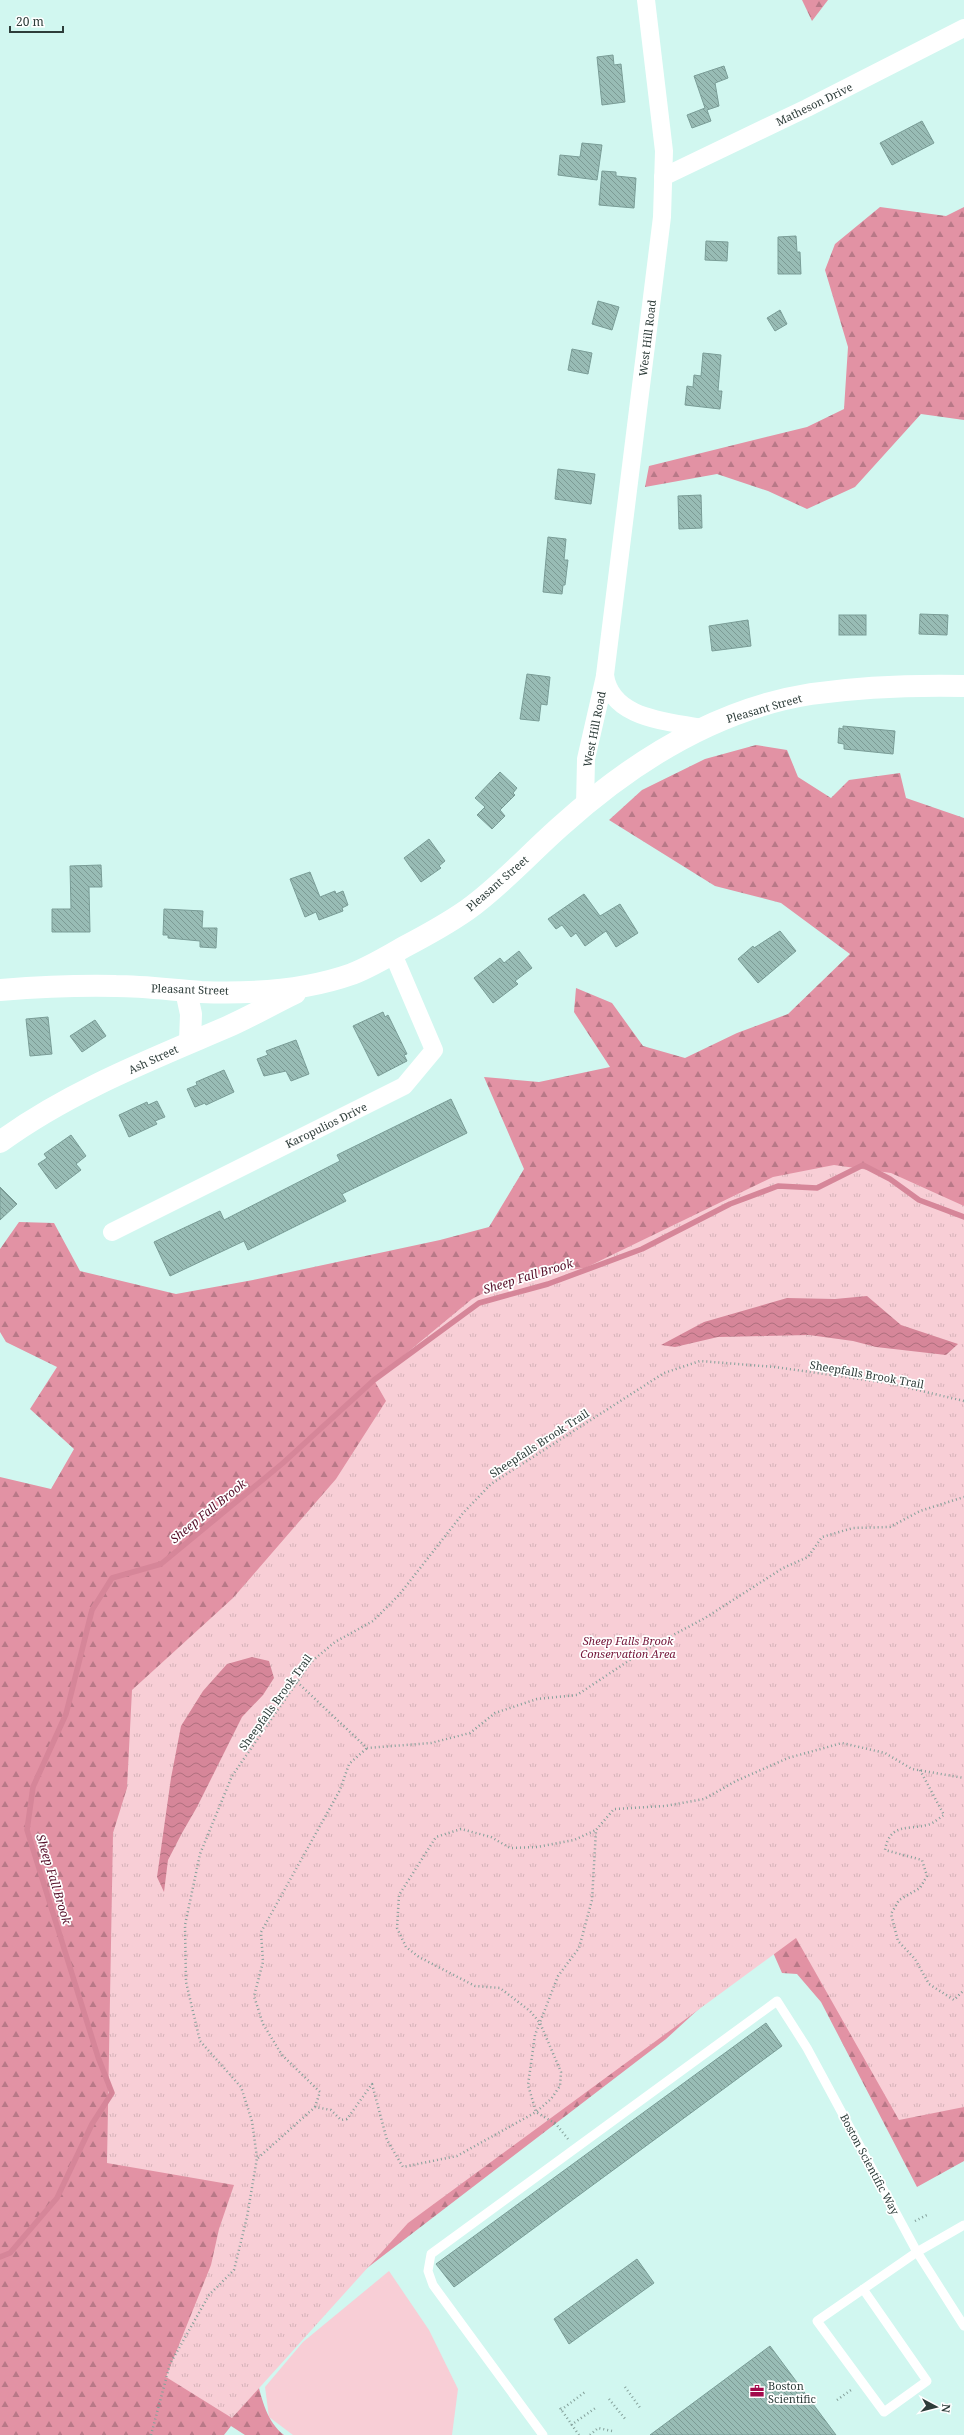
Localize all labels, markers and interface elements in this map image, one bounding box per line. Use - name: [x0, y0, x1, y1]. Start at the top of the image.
- scale bar: [10, 8, 63, 34]
- text: 20 m: [16, 13, 44, 30]
- street label: Matheson Drive: [773, 79, 855, 129]
- street label: West Hill Road: [635, 299, 659, 377]
- street label: West Hill Road: [579, 690, 609, 768]
- street label: Pleasant Street: [725, 690, 804, 726]
- street label: Pleasant Street: [463, 852, 531, 914]
- street label: Pleasant Street: [151, 980, 229, 998]
- street label: Ash Street: [126, 1041, 180, 1077]
- street label: Karopulios Drive: [283, 1099, 369, 1151]
- water label: Sheep Fall Brook: [481, 1254, 576, 1298]
- street label: Sheepfalls Brook Trail: [809, 1357, 926, 1392]
- street label: Sheepfalls Brook Trail: [486, 1405, 592, 1481]
- water label: Sheep Fall Brook: [166, 1474, 251, 1547]
- park label: Sheep Falls Brook Conservation Area: [580, 1633, 676, 1661]
- street label: Sheepfalls Brook Trail: [235, 1650, 315, 1753]
- water label: Sheep Fall Brook: [32, 1832, 76, 1927]
- street label: Boston Scientific Way: [837, 2111, 903, 2218]
- place label: Boston Scientific: [768, 2378, 816, 2406]
- office icon: Boston Scientific: [749, 2383, 765, 2399]
- north arrow: [916, 2387, 956, 2427]
- text: N: [938, 2403, 954, 2414]

